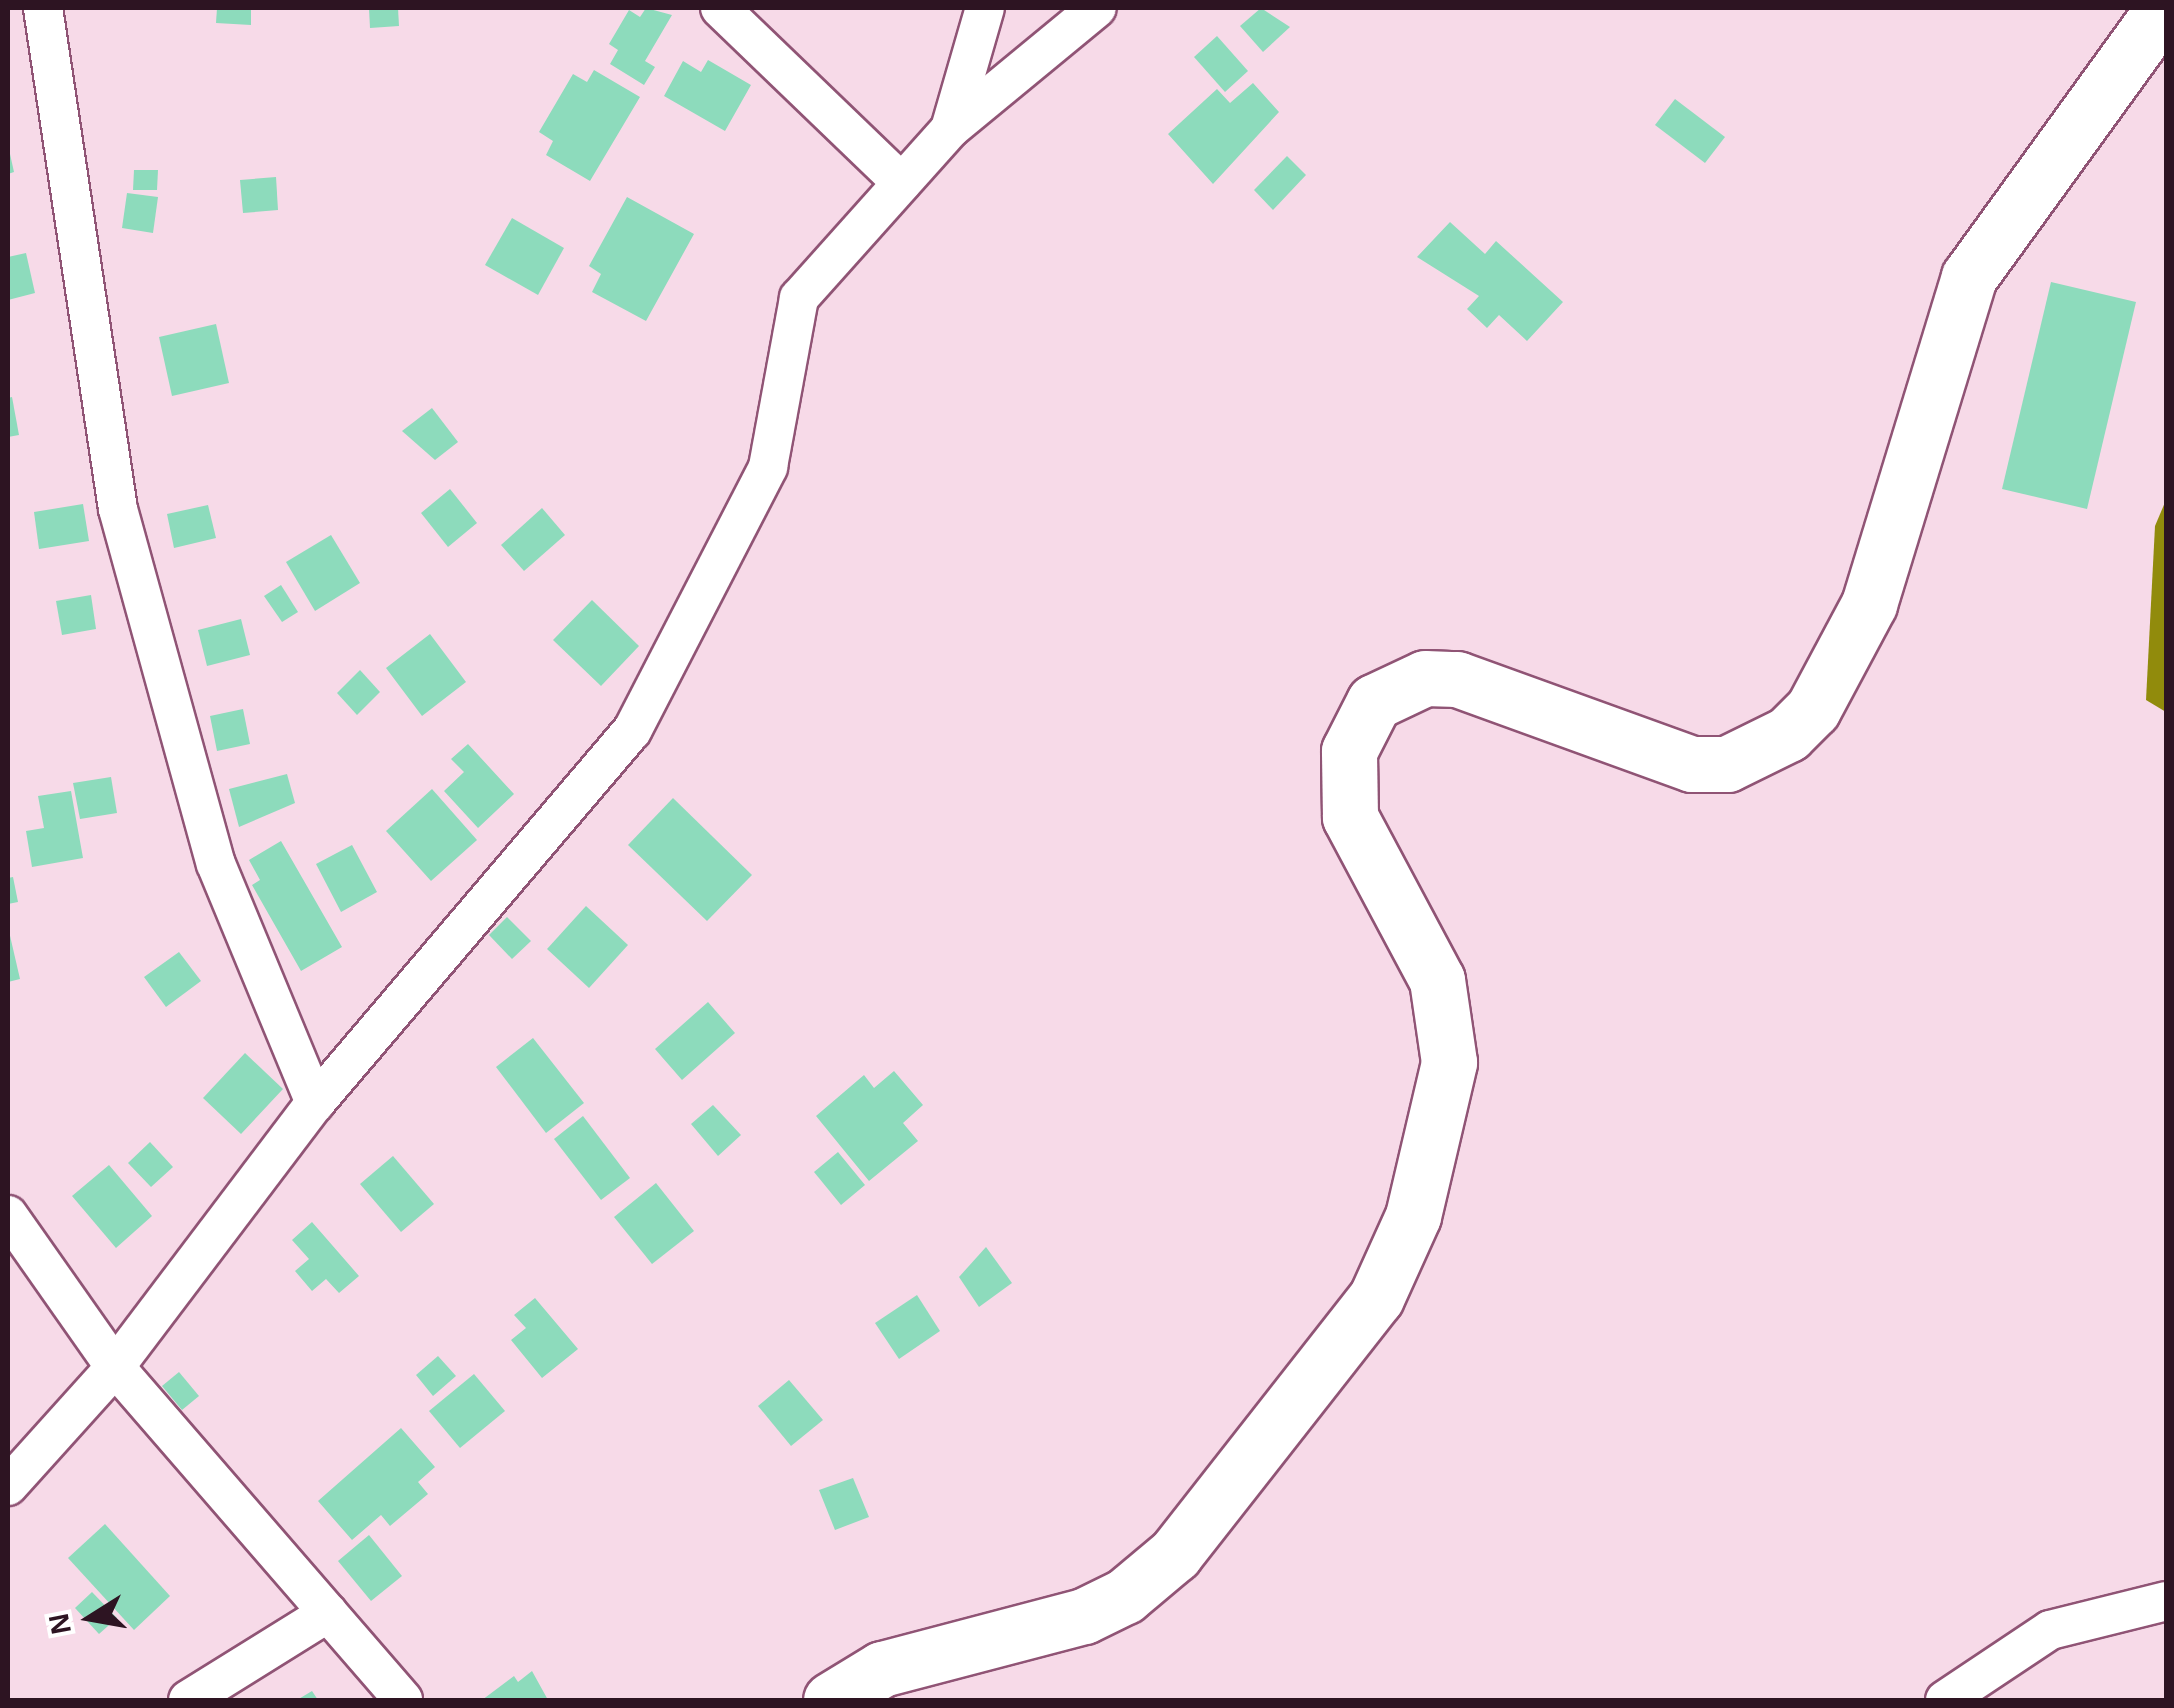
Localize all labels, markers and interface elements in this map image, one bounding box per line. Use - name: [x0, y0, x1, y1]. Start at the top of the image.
- north arrow: [40, 1568, 140, 1668]
- text: N: [43, 1611, 77, 1637]

